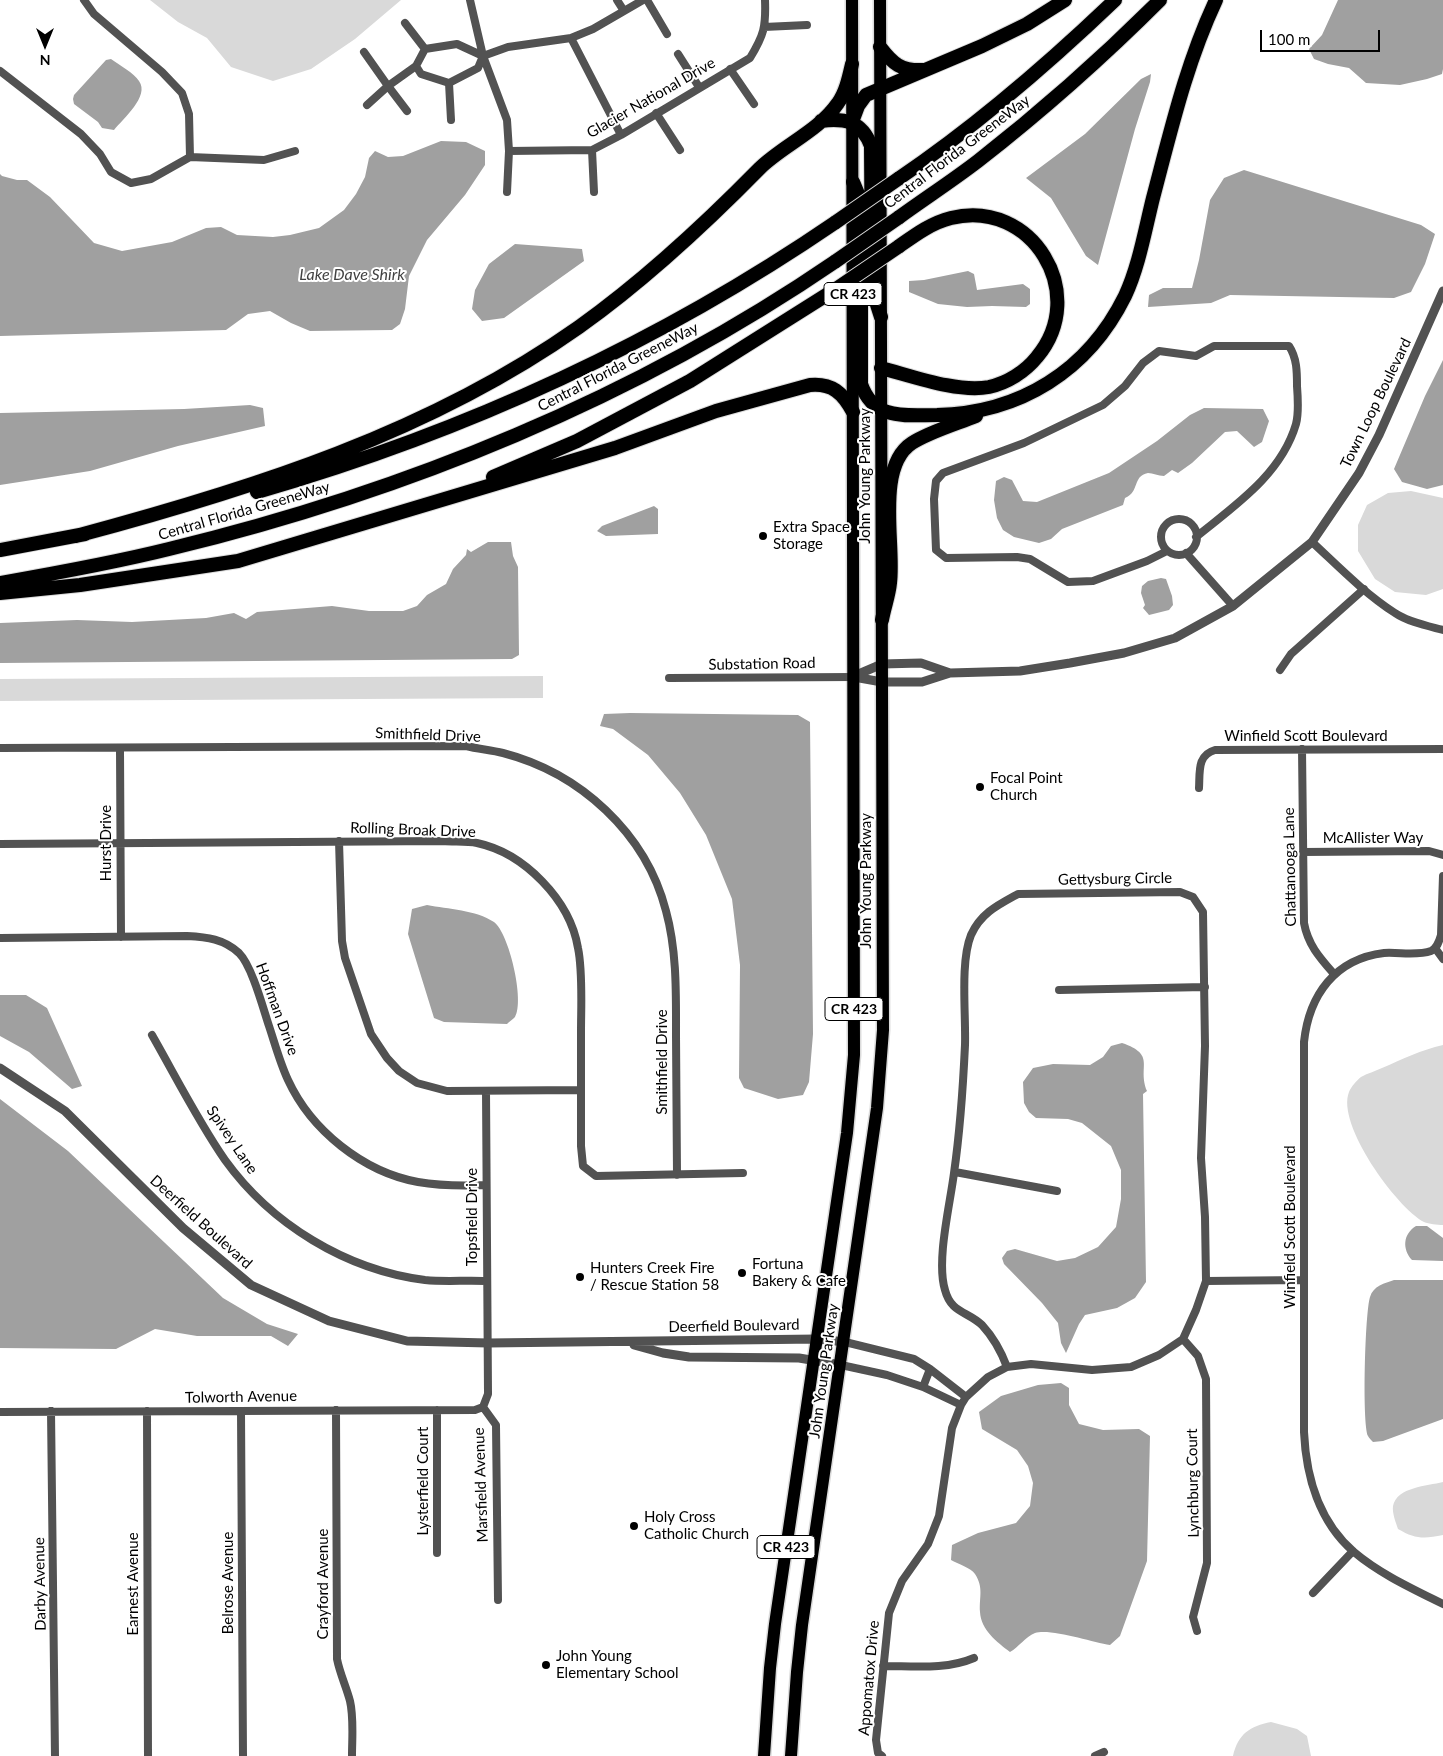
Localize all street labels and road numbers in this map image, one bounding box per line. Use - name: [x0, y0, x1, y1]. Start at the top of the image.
- street label: Glacier National Drive: [584, 54, 718, 142]
- street label: Central Florida GreeneWay: [881, 91, 1033, 213]
- road number: CR 423: [824, 282, 882, 306]
- street label: Central Florida GreeneWay: [535, 319, 701, 415]
- street label: Town Loop Boulevard: [1337, 335, 1415, 471]
- street label: John Young Parkway: [856, 408, 874, 544]
- street label: Central Florida GreeneWay: [156, 478, 332, 544]
- street label: Substation Road: [708, 654, 816, 674]
- street label: Smithfield Drive: [375, 724, 481, 746]
- street label: Winfield Scott Boulevard: [1224, 727, 1388, 745]
- street label: Hurst Drive: [97, 805, 115, 881]
- street label: Chattanooga Lane: [1280, 807, 1300, 927]
- street label: John Young Parkway: [857, 813, 875, 949]
- street label: Rolling Broak Drive: [350, 819, 476, 841]
- street label: McAllister Way: [1323, 829, 1423, 847]
- street label: Gettysburg Circle: [1058, 869, 1172, 889]
- street label: Hoffman Drive: [252, 960, 302, 1058]
- road number: CR 423: [825, 998, 883, 1021]
- street label: Smithfield Drive: [653, 1009, 671, 1115]
- street label: Spivey Lane: [203, 1103, 261, 1177]
- street label: Winfield Scott Boulevard: [1281, 1145, 1299, 1309]
- street label: Topsfield Drive: [463, 1168, 481, 1266]
- street label: Deerfield Boulevard: [146, 1171, 256, 1273]
- street label: John Young Parkway: [806, 1303, 842, 1439]
- street label: Deerfield Boulevard: [668, 1316, 800, 1336]
- street label: Tolworth Avenue: [185, 1387, 297, 1407]
- street label: Lysterfield Court: [414, 1427, 432, 1535]
- street label: Marsfield Avenue: [470, 1427, 492, 1543]
- street label: Lynchburg Court: [1183, 1428, 1203, 1538]
- street label: Crayford Avenue: [314, 1529, 332, 1639]
- street label: Earnest Avenue: [124, 1532, 142, 1636]
- street label: Belrose Avenue: [219, 1532, 237, 1634]
- road number: CR 423: [757, 1535, 815, 1558]
- street label: Darby Avenue: [30, 1537, 50, 1631]
- street label: Appomatox Drive: [855, 1620, 883, 1736]

